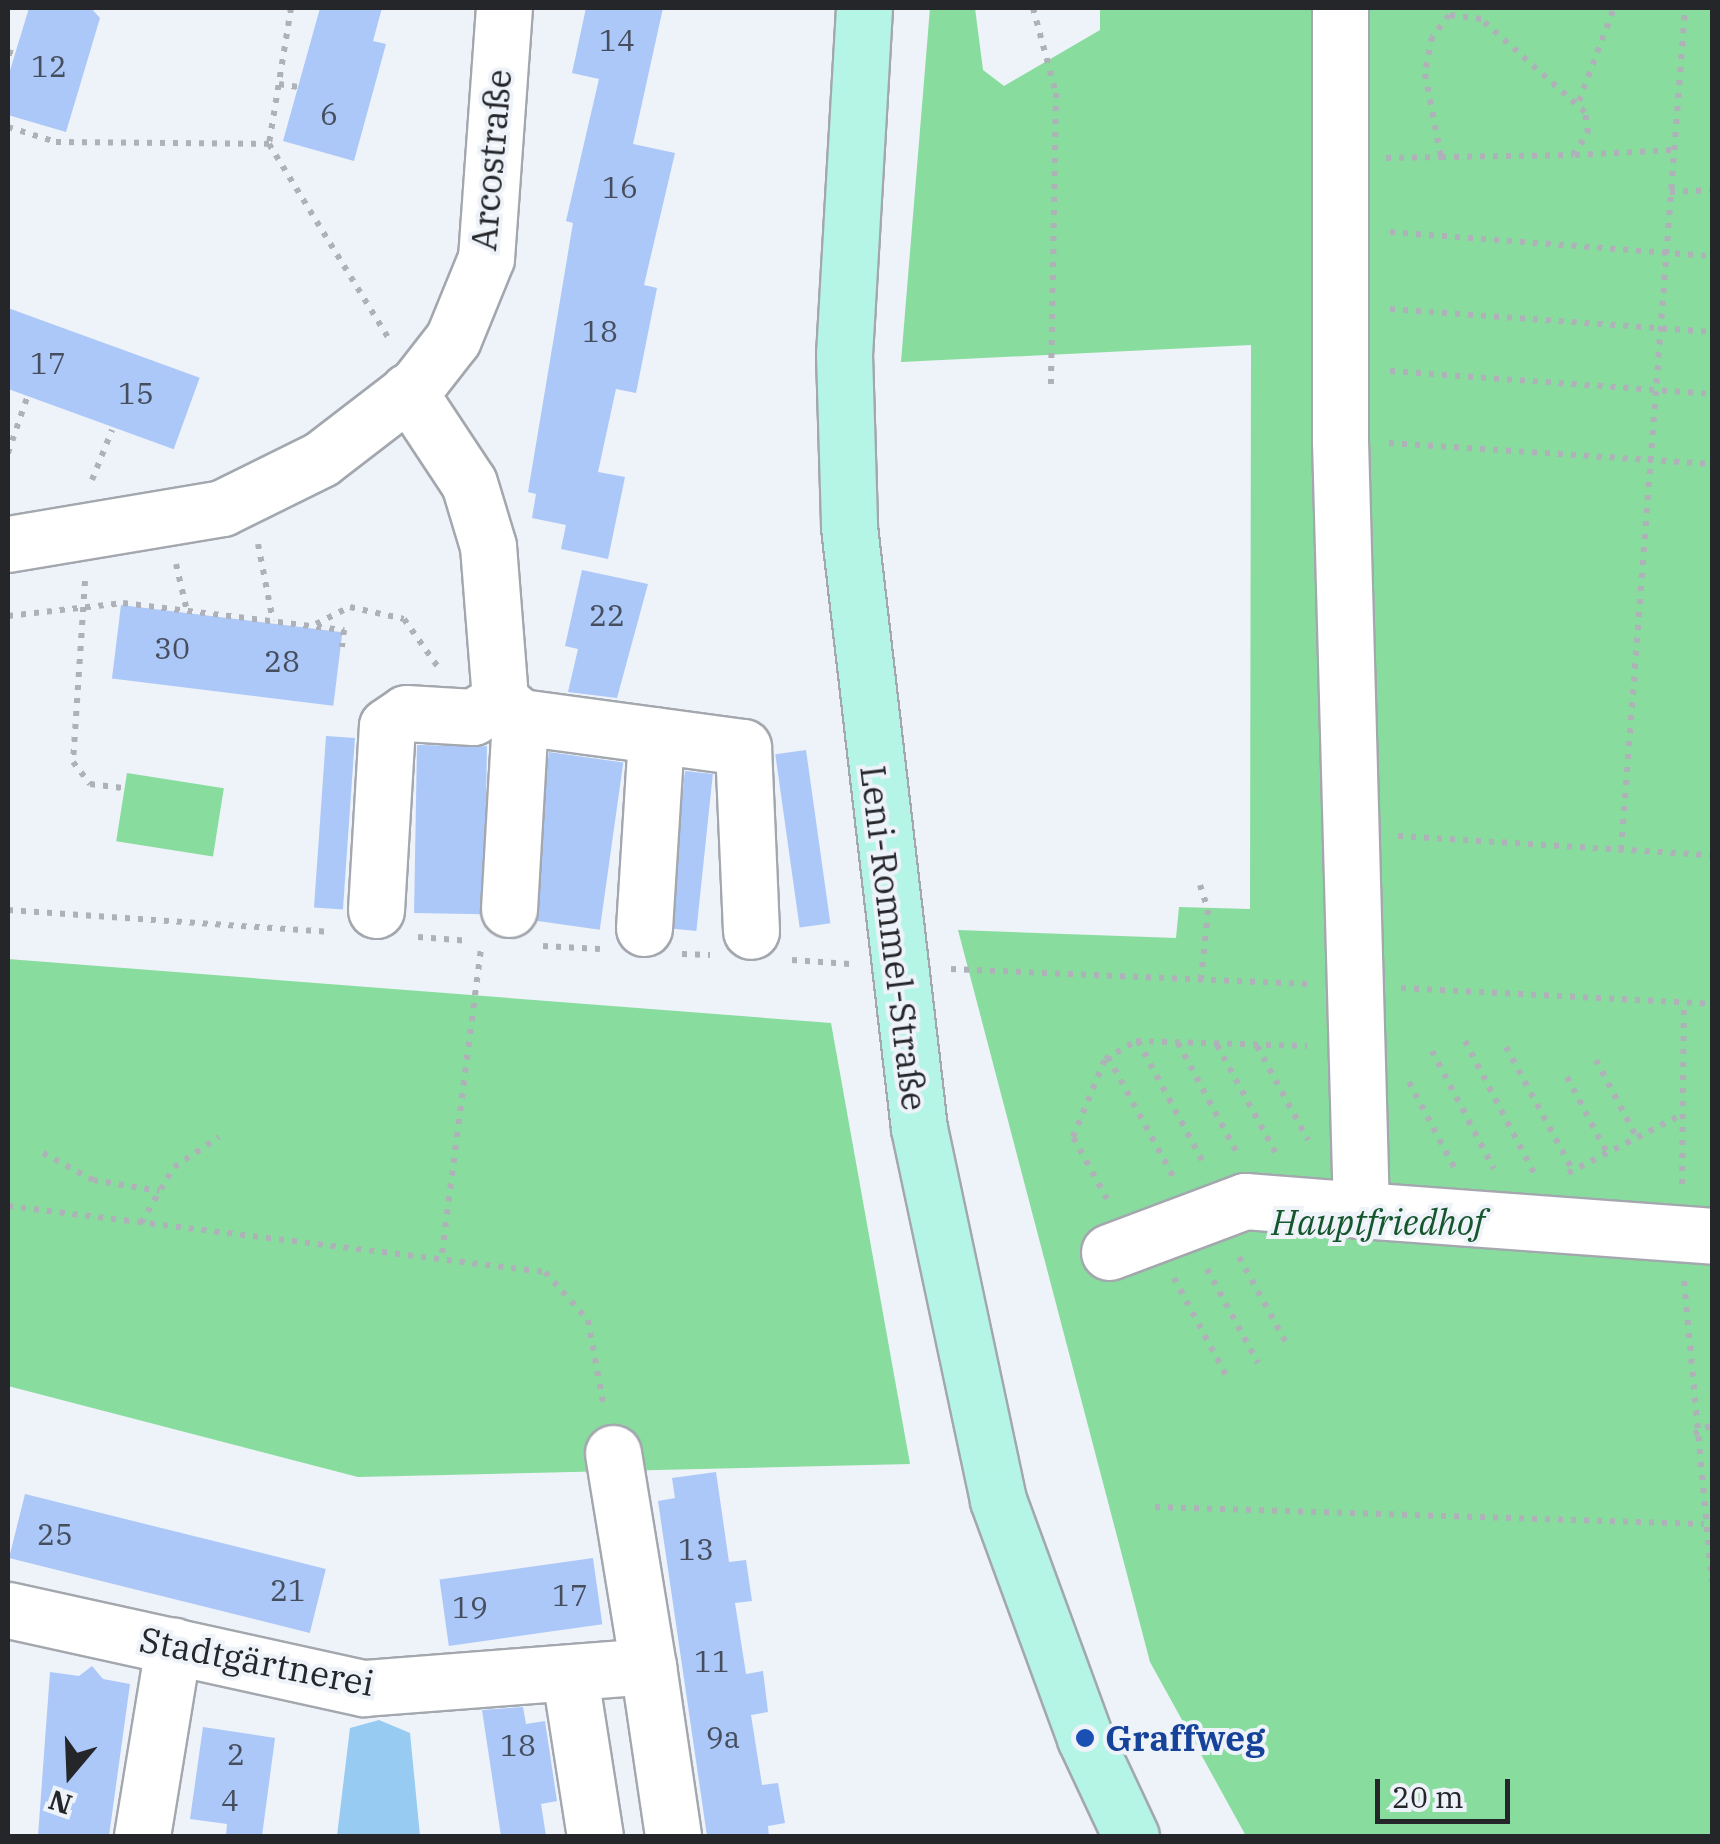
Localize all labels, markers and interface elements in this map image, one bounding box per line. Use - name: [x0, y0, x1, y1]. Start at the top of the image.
- house number: 14: [599, 22, 635, 58]
- house number: 12: [31, 48, 67, 84]
- street label: Arcostraße: [462, 68, 520, 252]
- house number: 6: [320, 96, 338, 132]
- house number: 16: [602, 169, 638, 205]
- house number: 18: [582, 313, 618, 349]
- house number: 17: [30, 345, 66, 381]
- house number: 15: [118, 375, 154, 411]
- house number: 22: [589, 597, 625, 633]
- house number: 30: [154, 630, 190, 666]
- house number: 28: [264, 643, 300, 679]
- street label: Leni-Rommel-Straße: [852, 763, 936, 1113]
- park label: Hauptfriedhof: [1272, 1201, 1484, 1243]
- house number: 25: [37, 1516, 73, 1552]
- house number: 13: [678, 1531, 714, 1567]
- house number: 21: [270, 1572, 306, 1608]
- house number: 17: [552, 1577, 588, 1613]
- house number: 19: [452, 1589, 488, 1625]
- street label: Stadtgärtnerei: [136, 1618, 378, 1704]
- house number: 11: [694, 1643, 730, 1679]
- place label: Graffweg: [1105, 1717, 1265, 1759]
- house number: 9a: [706, 1719, 740, 1755]
- north arrow: [20, 1724, 120, 1824]
- house number: 18: [500, 1727, 536, 1763]
- marker: Graffweg: [1074, 1727, 1096, 1749]
- house number: 2: [227, 1736, 245, 1772]
- scale bar: [1380, 1759, 1515, 1821]
- text: 20 m: [1392, 1777, 1464, 1816]
- text: N: [44, 1782, 77, 1824]
- house number: 4: [221, 1782, 239, 1818]

